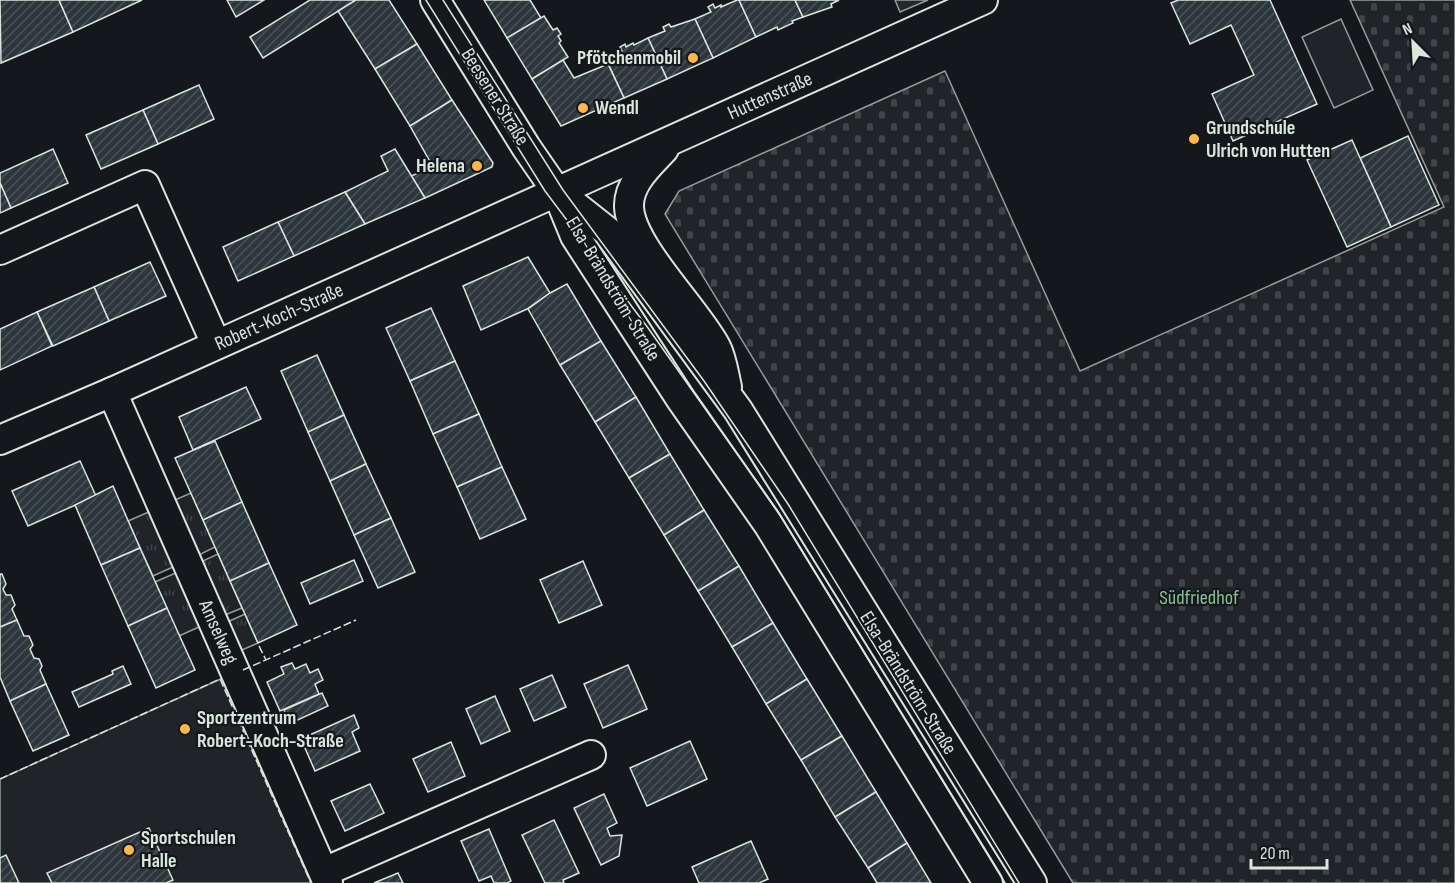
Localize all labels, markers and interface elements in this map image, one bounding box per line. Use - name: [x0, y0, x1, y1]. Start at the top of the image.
- north arrow: [1383, 12, 1443, 72]
- text: N: [1400, 19, 1415, 40]
- street label: Beesener Straße: [456, 44, 534, 150]
- place label: Pfötchenmobil: [577, 46, 681, 70]
- marker: Pfötchenmobil: [686, 51, 700, 65]
- street label: Huttenstraße: [724, 67, 816, 125]
- place label: Wendl: [595, 96, 639, 120]
- marker: Wendl: [576, 101, 590, 115]
- place label: Grundschule Ulrich von Hutten: [1206, 116, 1330, 163]
- marker: Grundschule Ulrich von Hutten: [1187, 132, 1201, 146]
- place label: Helena: [416, 154, 465, 178]
- marker: Helena: [470, 159, 484, 173]
- street label: Elsa-Brändström-Straße: [560, 212, 666, 366]
- street label: Robert-Koch-Straße: [211, 278, 347, 356]
- park label: Südfriedhof: [1159, 586, 1239, 610]
- street label: Amselweg: [193, 595, 243, 668]
- street label: Elsa-Brändström-Straße: [854, 607, 962, 759]
- place label: Sportzentrum Robert-Koch-Straße: [197, 706, 344, 753]
- marker: Sportzentrum Robert-Koch-Straße: [178, 722, 192, 736]
- place label: Sportschulen Halle: [141, 826, 236, 873]
- scale bar: [1251, 832, 1328, 870]
- marker: Sportschulen Halle: [122, 843, 136, 857]
- text: 20 m: [1260, 843, 1290, 864]

